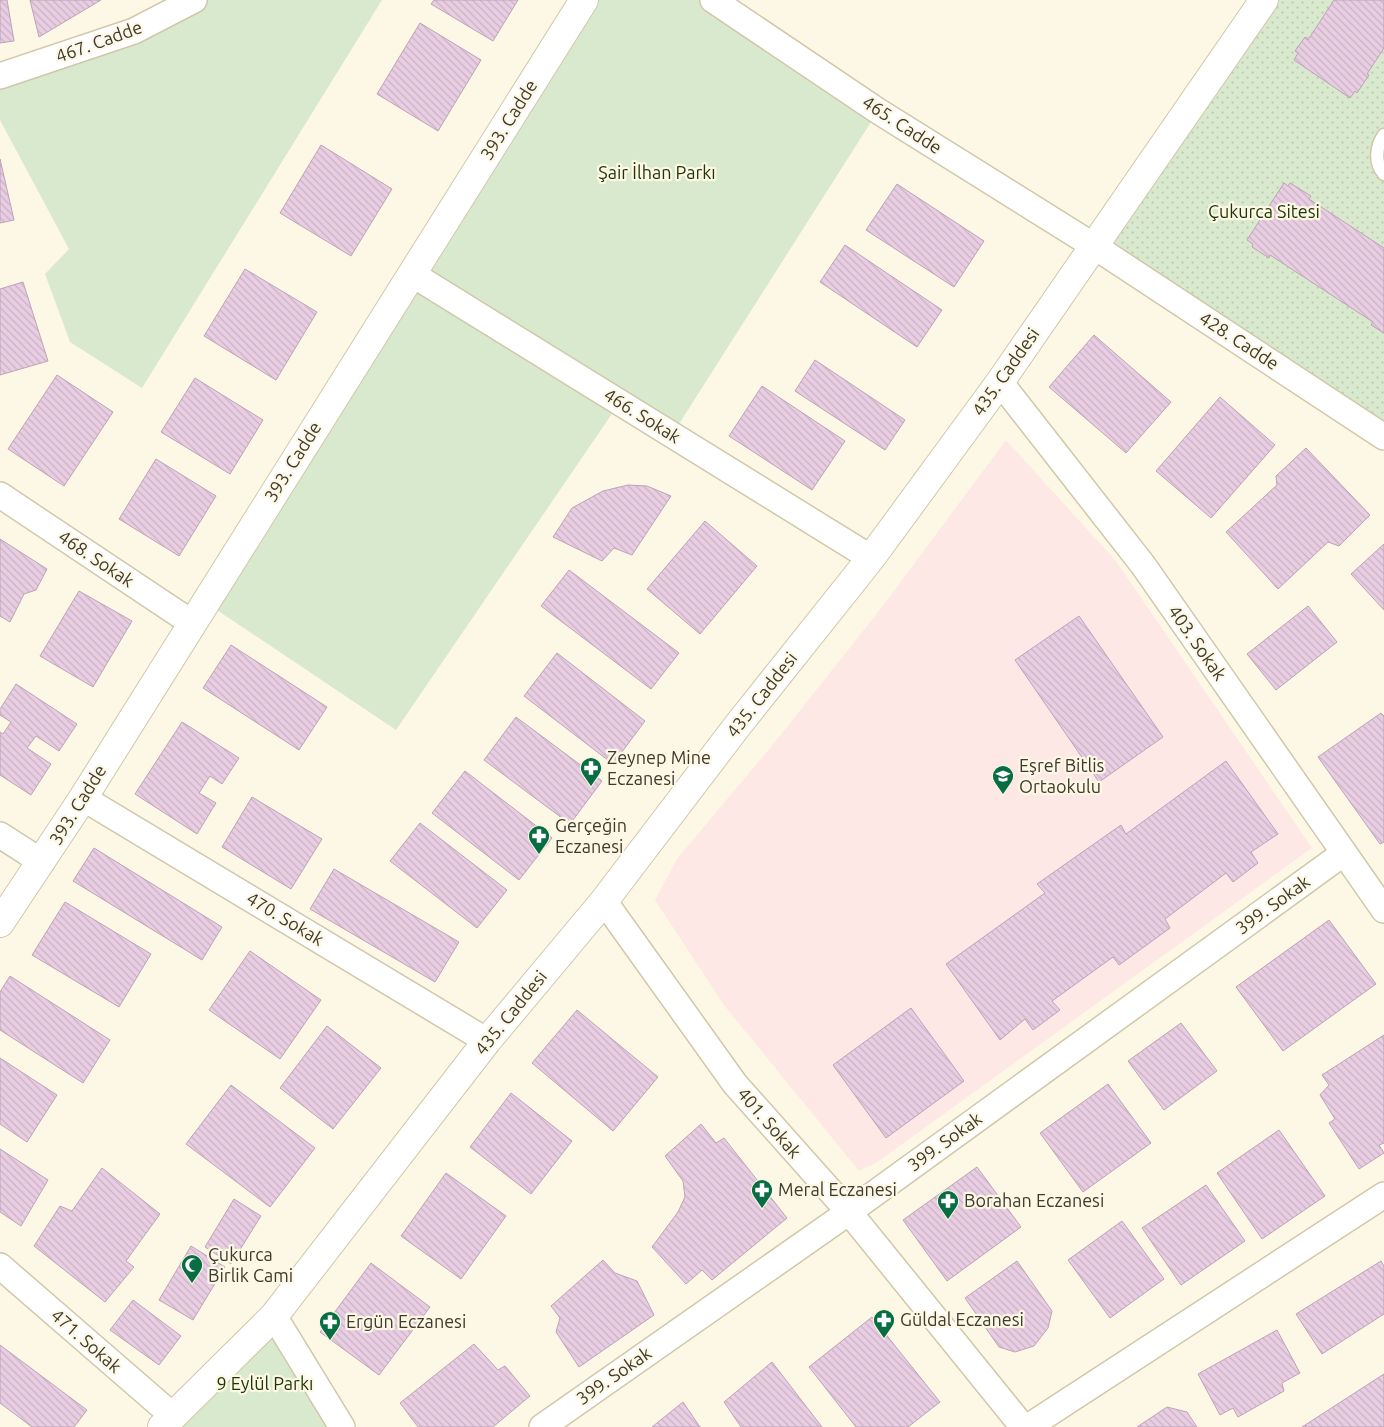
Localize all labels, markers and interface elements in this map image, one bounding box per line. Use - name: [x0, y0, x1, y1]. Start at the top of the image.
- street label: 467. Cadde: [53, 16, 145, 66]
- street label: 393. Cadde: [476, 76, 541, 163]
- street label: 465. Cadde: [859, 91, 946, 157]
- park label: Şair İlhan Parkı: [598, 162, 716, 182]
- park label: Çukurca Sitesi: [1208, 201, 1320, 221]
- street label: 428. Cadde: [1196, 307, 1283, 373]
- street label: 435. Caddesi: [968, 324, 1043, 419]
- street label: 466. Sokak: [601, 384, 684, 447]
- street label: 393. Cadde: [260, 418, 325, 505]
- street label: 468. Sokak: [55, 526, 138, 591]
- street label: 403. Sokak: [1165, 601, 1231, 684]
- street label: 435. Caddesi: [722, 648, 801, 741]
- place label: Zeynep Mine Eczanesi: [607, 747, 711, 788]
- place label: Eşref Bitlis Ortaokulu: [1019, 755, 1105, 796]
- pharmacy icon: Zeynep Mine Eczanesi: [579, 756, 603, 787]
- street label: 393. Cadde: [45, 761, 110, 848]
- school or university icon: Eşref Bitlis Ortaokulu: [991, 764, 1015, 795]
- place label: Gerçeğin Eczanesi: [555, 815, 627, 856]
- pharmacy icon: Gerçeğin Eczanesi: [527, 824, 551, 855]
- street label: 399. Sokak: [1232, 871, 1313, 938]
- street label: 470. Sokak: [243, 887, 328, 949]
- street label: 435. Caddesi: [470, 966, 550, 1058]
- street label: 401. Sokak: [734, 1083, 806, 1162]
- street label: 399. Sokak: [904, 1108, 985, 1175]
- pharmacy icon: Meral Eczanesi: [750, 1178, 774, 1209]
- place label: Meral Eczanesi: [778, 1179, 897, 1199]
- pharmacy icon: Borahan Eczanesi: [936, 1189, 960, 1220]
- place label: Borahan Eczanesi: [964, 1190, 1104, 1210]
- place label: Çukurca Birlik Cami: [208, 1244, 293, 1285]
- mosque icon: Çukurca Birlik Cami: [180, 1253, 204, 1284]
- street label: 471. Sokak: [47, 1304, 126, 1376]
- pharmacy icon: Güldal Eczanesi: [872, 1308, 896, 1339]
- place label: Güldal Eczanesi: [900, 1309, 1024, 1329]
- pharmacy icon: Ergün Eczanesi: [318, 1310, 342, 1341]
- place label: Ergün Eczanesi: [346, 1311, 466, 1331]
- street label: 399. Sokak: [572, 1342, 655, 1408]
- park label: 9 Eylül Parkı: [217, 1373, 313, 1393]

